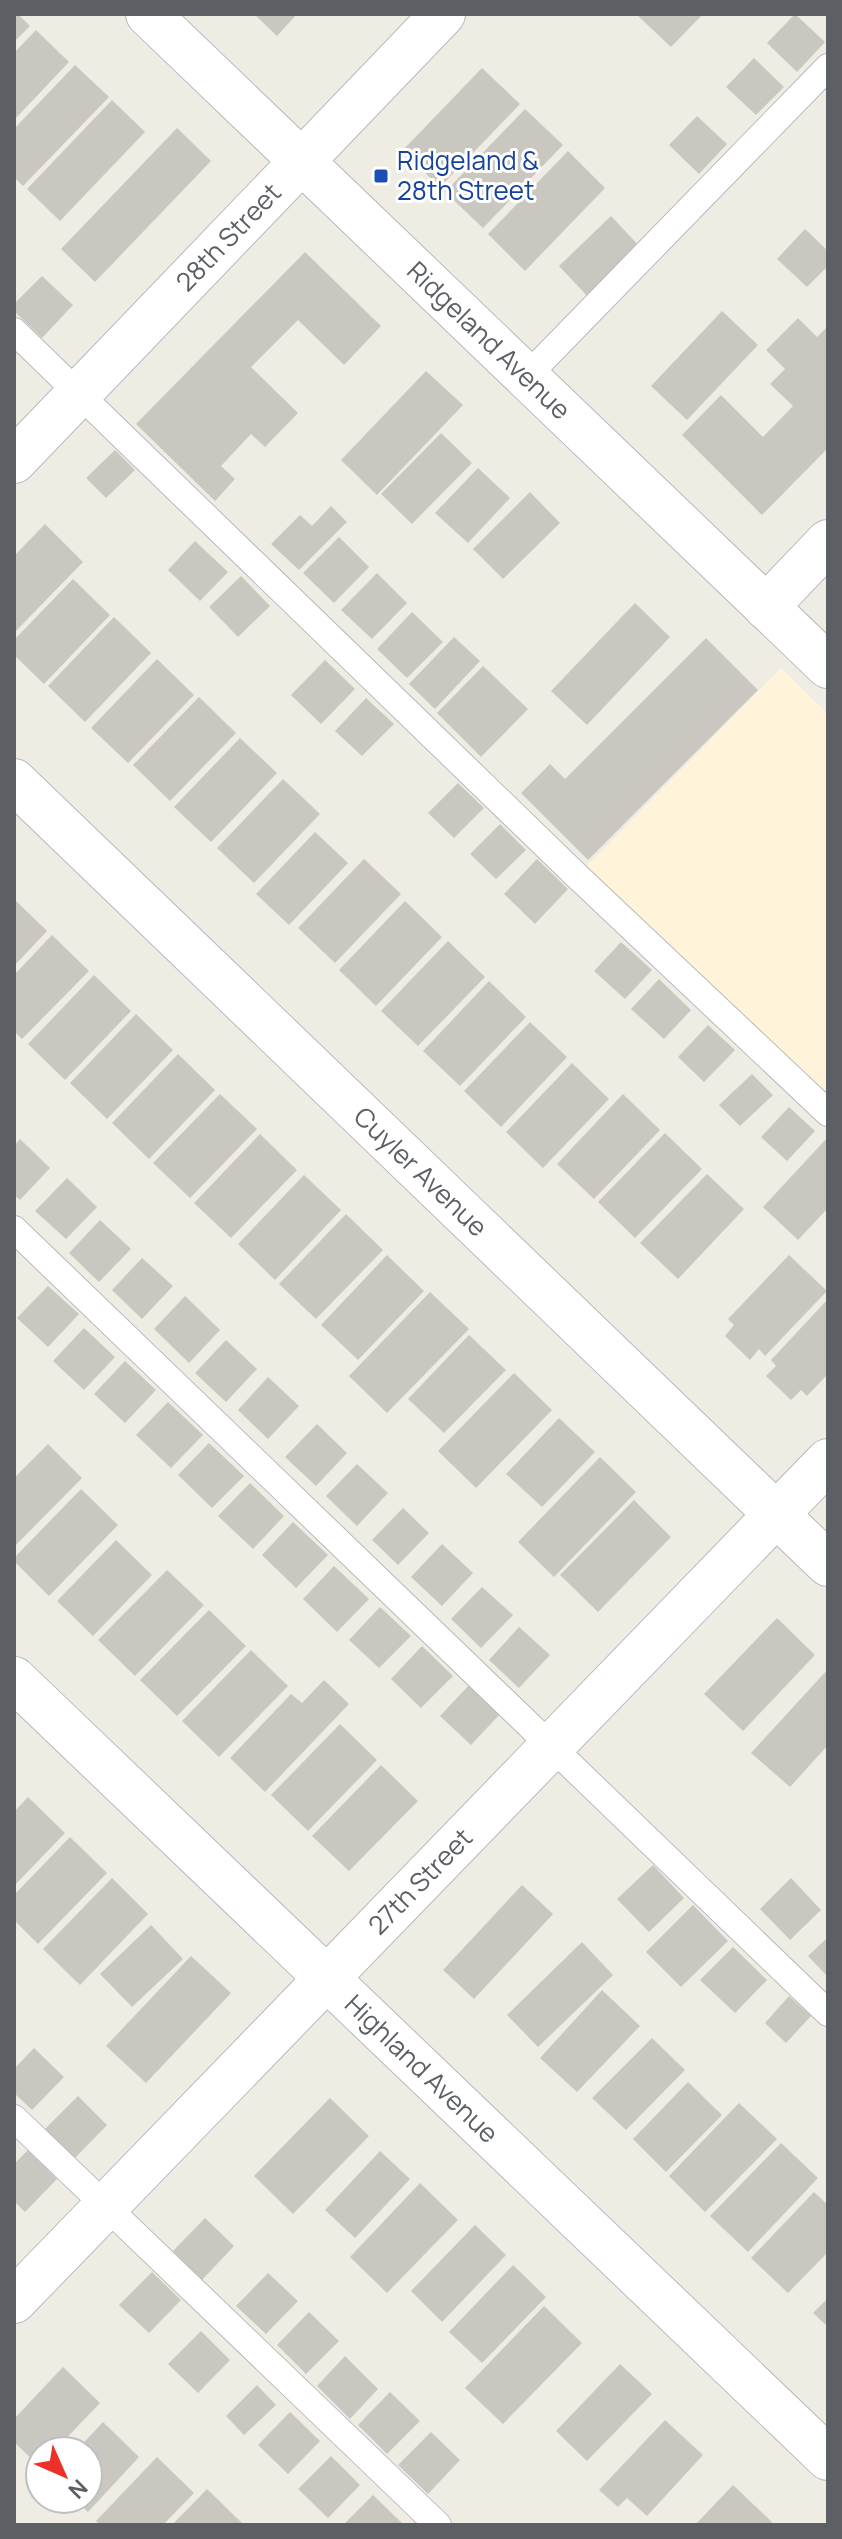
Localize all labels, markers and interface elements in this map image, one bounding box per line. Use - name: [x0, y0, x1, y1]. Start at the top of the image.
- place label: Ridgeland & 28th Street: [397, 142, 539, 208]
- marker: Ridgeland & 28th Street: [372, 167, 390, 185]
- street label: 28th Street: [167, 175, 288, 299]
- street label: Ridgeland Avenue: [400, 253, 579, 427]
- street label: Cuyler Avenue: [346, 1098, 496, 1244]
- street label: 27th Street: [360, 1820, 480, 1942]
- street label: Highland Avenue: [337, 1986, 507, 2150]
- north arrow: [24, 2435, 104, 2515]
- text: N: [62, 2473, 94, 2505]

